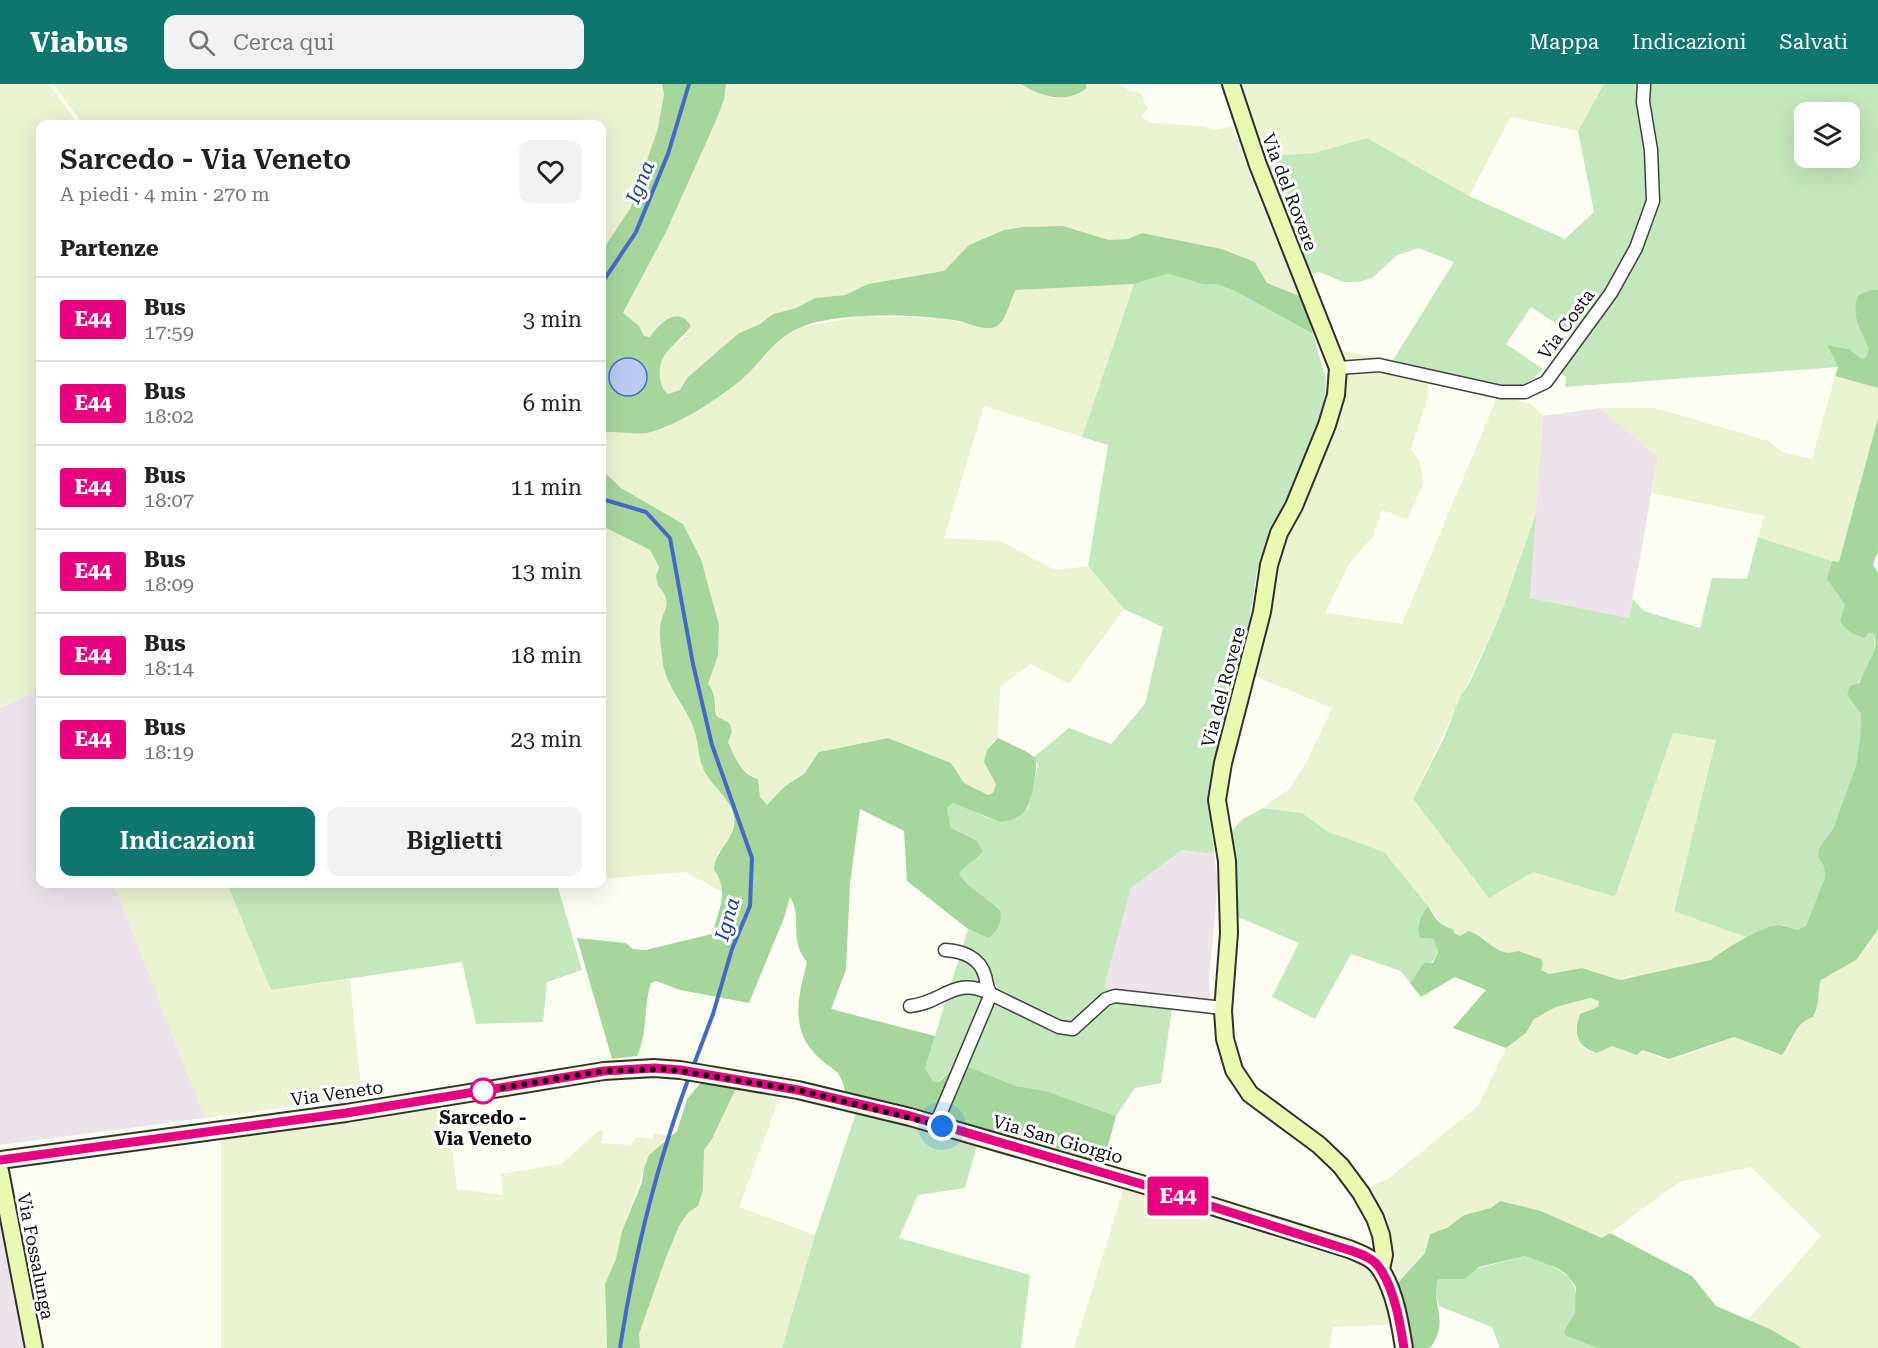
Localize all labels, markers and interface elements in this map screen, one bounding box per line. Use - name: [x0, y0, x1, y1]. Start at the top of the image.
- search box: [164, 15, 584, 69]
- text: Viabus: [30, 26, 128, 59]
- icon: search: [185, 26, 218, 59]
- text: Cerca qui: [233, 30, 334, 55]
- text: Mappa: [1529, 30, 1599, 54]
- text: Indicazioni: [1632, 30, 1746, 54]
- text: Salvati: [1779, 30, 1848, 54]
- map controls: [1794, 102, 1860, 168]
- button: layers: [1794, 102, 1860, 168]
- street label: Via del Rovere: [1258, 130, 1322, 254]
- button: heart: [519, 140, 582, 203]
- text: Sarcedo - Via Veneto: [60, 143, 351, 176]
- water label: Igna: [620, 157, 659, 208]
- text: A piedi · 4 min · 270 m: [60, 182, 270, 206]
- text: Partenze: [60, 236, 159, 261]
- street label: Via Costa: [1534, 285, 1599, 363]
- text: Bus: [144, 295, 186, 320]
- text: E44: [74, 307, 112, 331]
- text: 3 min: [523, 307, 582, 332]
- text: 17:59: [144, 320, 194, 344]
- text: Bus: [144, 379, 186, 404]
- text: E44: [74, 391, 112, 415]
- text: 6 min: [523, 391, 582, 416]
- text: 18:02: [144, 404, 194, 428]
- text: Bus: [144, 463, 186, 488]
- text: E44: [74, 475, 112, 499]
- text: 11 min: [511, 475, 582, 500]
- text: 18:07: [144, 488, 194, 512]
- text: Bus: [144, 547, 186, 572]
- text: E44: [74, 559, 112, 583]
- text: 13 min: [511, 559, 582, 584]
- text: 18:09: [144, 572, 194, 596]
- street label: Via del Rovere: [1197, 624, 1249, 750]
- text: Bus: [144, 631, 186, 656]
- text: E44: [74, 643, 112, 667]
- text: 18 min: [511, 643, 582, 668]
- text: 18:14: [144, 656, 194, 680]
- text: Bus: [144, 715, 186, 740]
- text: E44: [74, 727, 112, 751]
- text: 23 min: [511, 727, 582, 752]
- text: 18:19: [144, 740, 194, 764]
- button: Indicazioni: [60, 807, 315, 876]
- button: Biglietti: [327, 807, 582, 876]
- water label: Igna: [709, 895, 745, 944]
- street label: Via Veneto: [289, 1076, 385, 1110]
- marker: Sarcedo - Via Veneto: [470, 1078, 496, 1104]
- place label: Sarcedo - Via Veneto: [434, 1107, 532, 1149]
- street label: Via San Giorgio: [990, 1110, 1126, 1168]
- your location: [927, 1111, 957, 1141]
- line badge: E44: [1144, 1176, 1212, 1216]
- text: E44: [1159, 1184, 1197, 1208]
- street label: Via Fossalunga: [13, 1191, 59, 1321]

